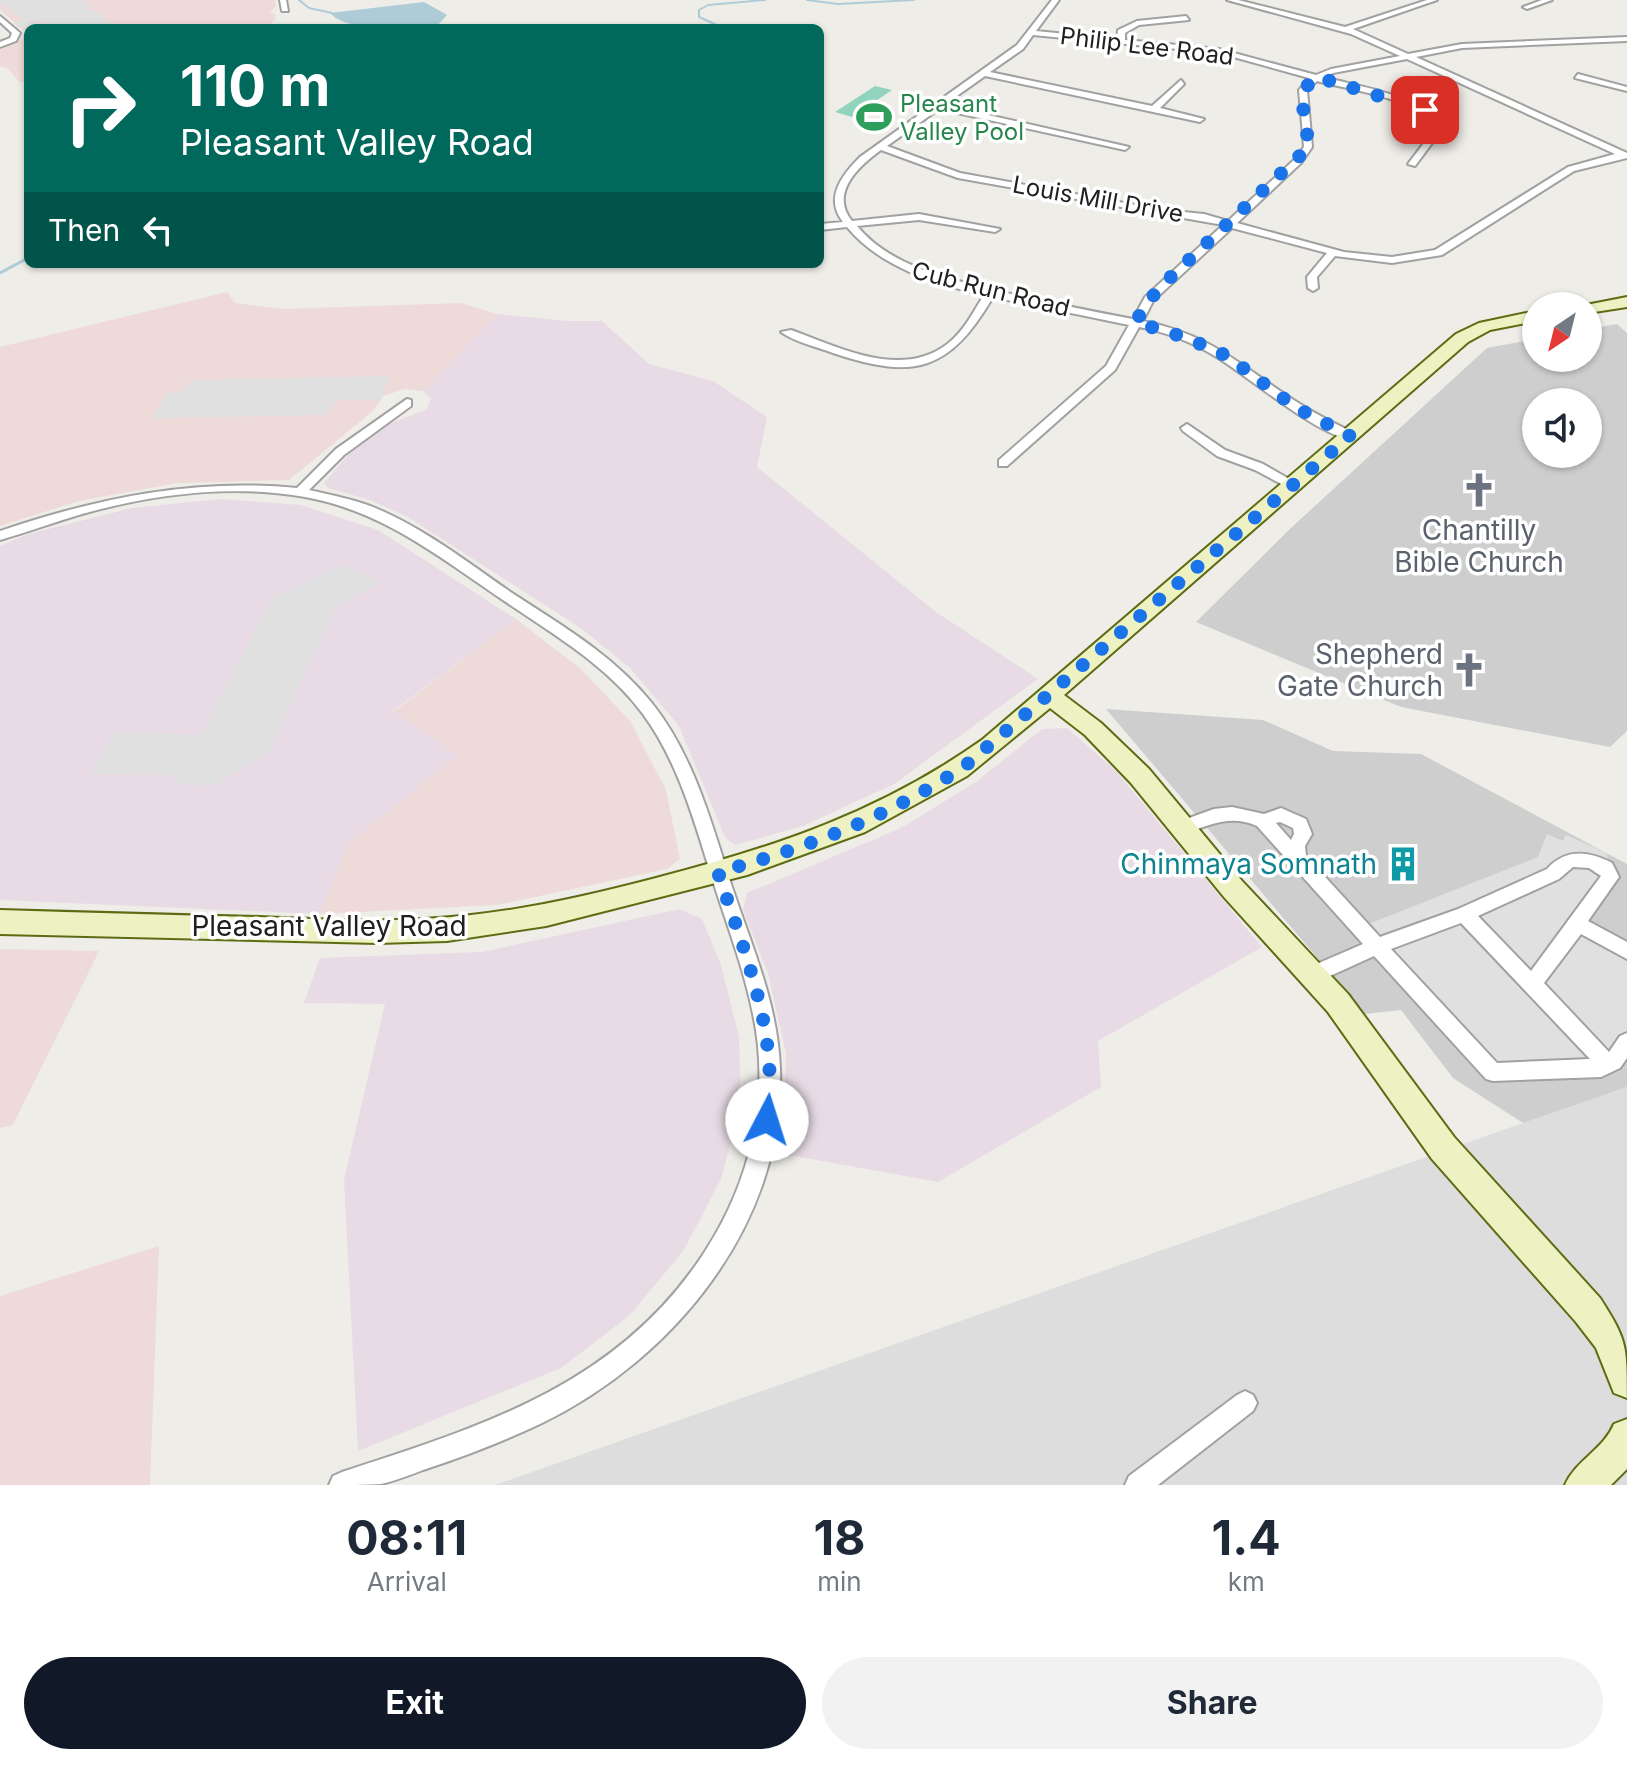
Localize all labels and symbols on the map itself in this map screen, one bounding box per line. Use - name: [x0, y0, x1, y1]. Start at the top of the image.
- street label: Philip Lee Road: [1059, 21, 1235, 71]
- pin: [1391, 76, 1459, 144]
- place label: Pleasant Valley Pool: [900, 89, 1024, 146]
- sports icon: Pleasant Valley Pool: [855, 98, 893, 136]
- street label: Louis Mill Drive: [1010, 170, 1186, 228]
- street label: Cub Run Road: [909, 255, 1073, 323]
- north arrow: [1522, 292, 1602, 372]
- church icon: Chantilly Bible Church: [1460, 471, 1498, 509]
- place label: Chantilly Bible Church: [1394, 513, 1564, 579]
- place label: Shepherd Gate Church: [1277, 637, 1443, 703]
- church icon: Shepherd Gate Church: [1450, 651, 1488, 689]
- building icon: Chinmaya Somnath: [1384, 845, 1422, 883]
- place label: Chinmaya Somnath: [1120, 847, 1377, 881]
- street label: Pleasant Valley Road: [191, 909, 467, 943]
- position arrow: [725, 1078, 809, 1162]

